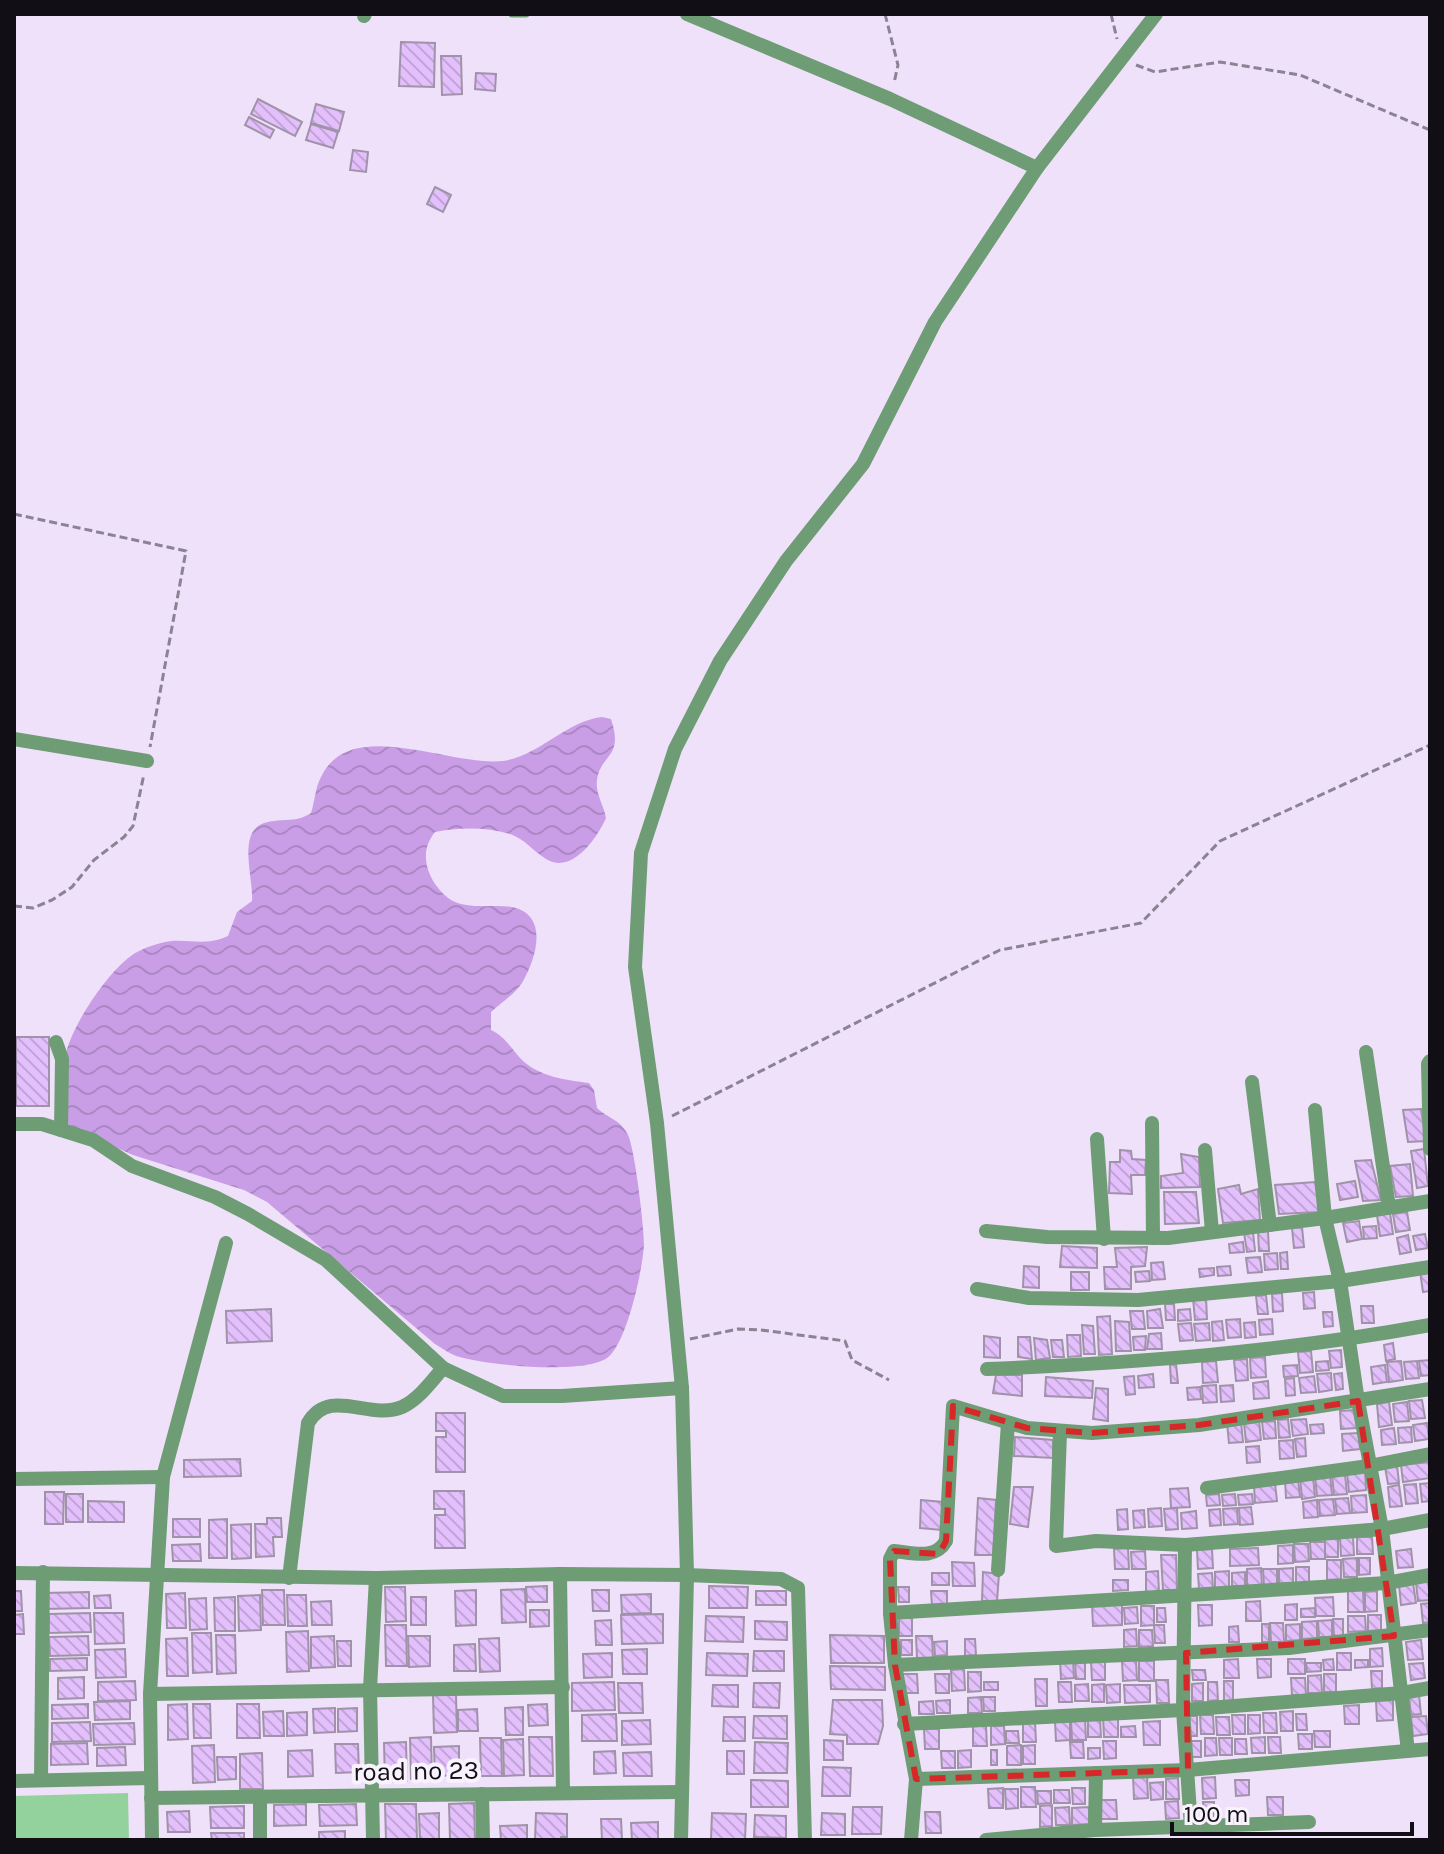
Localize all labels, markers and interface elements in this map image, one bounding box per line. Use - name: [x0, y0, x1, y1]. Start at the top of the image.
- street label: road no 23: [353, 1754, 479, 1788]
- scale bar: [1172, 1786, 1412, 1836]
- text: 100 m: [1184, 1800, 1249, 1828]

